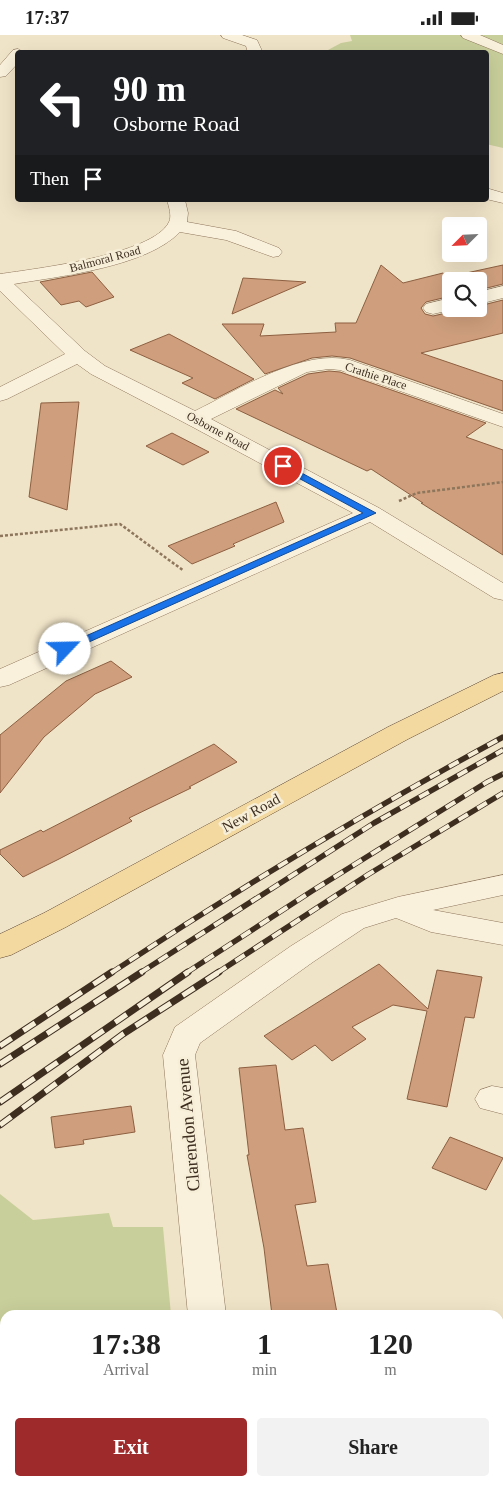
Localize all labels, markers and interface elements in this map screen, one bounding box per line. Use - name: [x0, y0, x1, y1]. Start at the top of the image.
- text: 17:37: [25, 7, 69, 28]
- icon: left: [30, 70, 95, 135]
- text: 90 m: [113, 70, 186, 109]
- text: Osborne Road: [113, 111, 239, 136]
- icon: arrive: [79, 165, 107, 193]
- text: Then: [30, 168, 69, 189]
- north arrow: [442, 217, 488, 263]
- map controls: [442, 217, 487, 317]
- street label: Balmoral Road: [68, 243, 142, 275]
- button: search: [442, 272, 487, 317]
- street label: Crathie Place: [343, 359, 409, 393]
- street label: Osborne Road: [184, 409, 252, 453]
- pin: [262, 445, 304, 487]
- icon: arrive: [269, 452, 297, 480]
- position arrow: [38, 622, 90, 674]
- street label: New Road: [219, 790, 283, 835]
- street label: Clarendon Avenue: [172, 1058, 204, 1192]
- text: 17:38: [91, 1327, 161, 1360]
- text: 1: [257, 1327, 272, 1360]
- text: 120: [368, 1327, 413, 1360]
- text: Arrival: [103, 1361, 149, 1378]
- text: min: [252, 1361, 277, 1378]
- text: m: [384, 1361, 397, 1378]
- button: Exit: [15, 1418, 247, 1476]
- button: Share: [257, 1418, 489, 1476]

